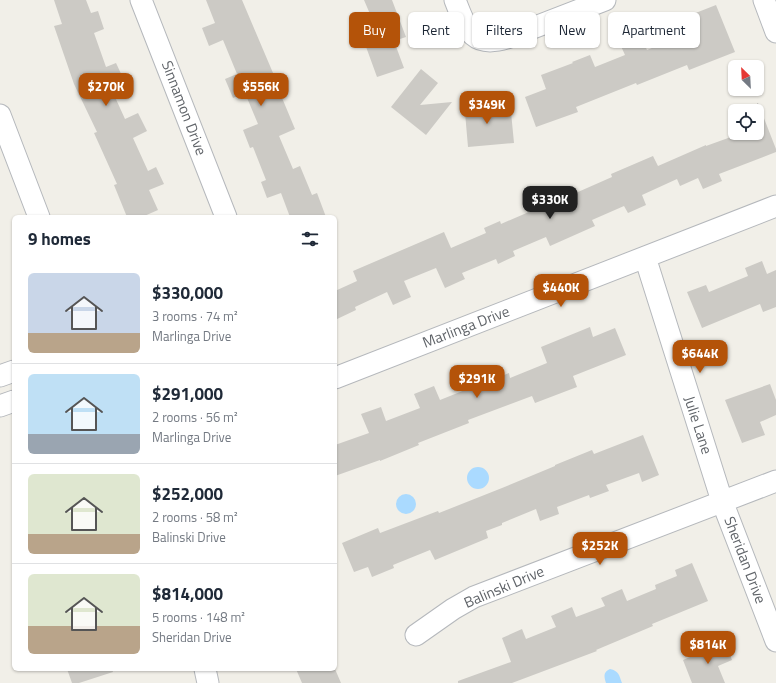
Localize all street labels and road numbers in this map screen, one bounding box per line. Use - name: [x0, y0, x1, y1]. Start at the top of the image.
- street label: Sinnamon Drive: [156, 57, 213, 158]
- street label: Marlinga Drive: [419, 299, 513, 354]
- street label: Julie Lane: [678, 393, 719, 457]
- street label: Sheridan Drive: [718, 513, 773, 607]
- street label: Balinski Drive: [460, 559, 547, 614]

